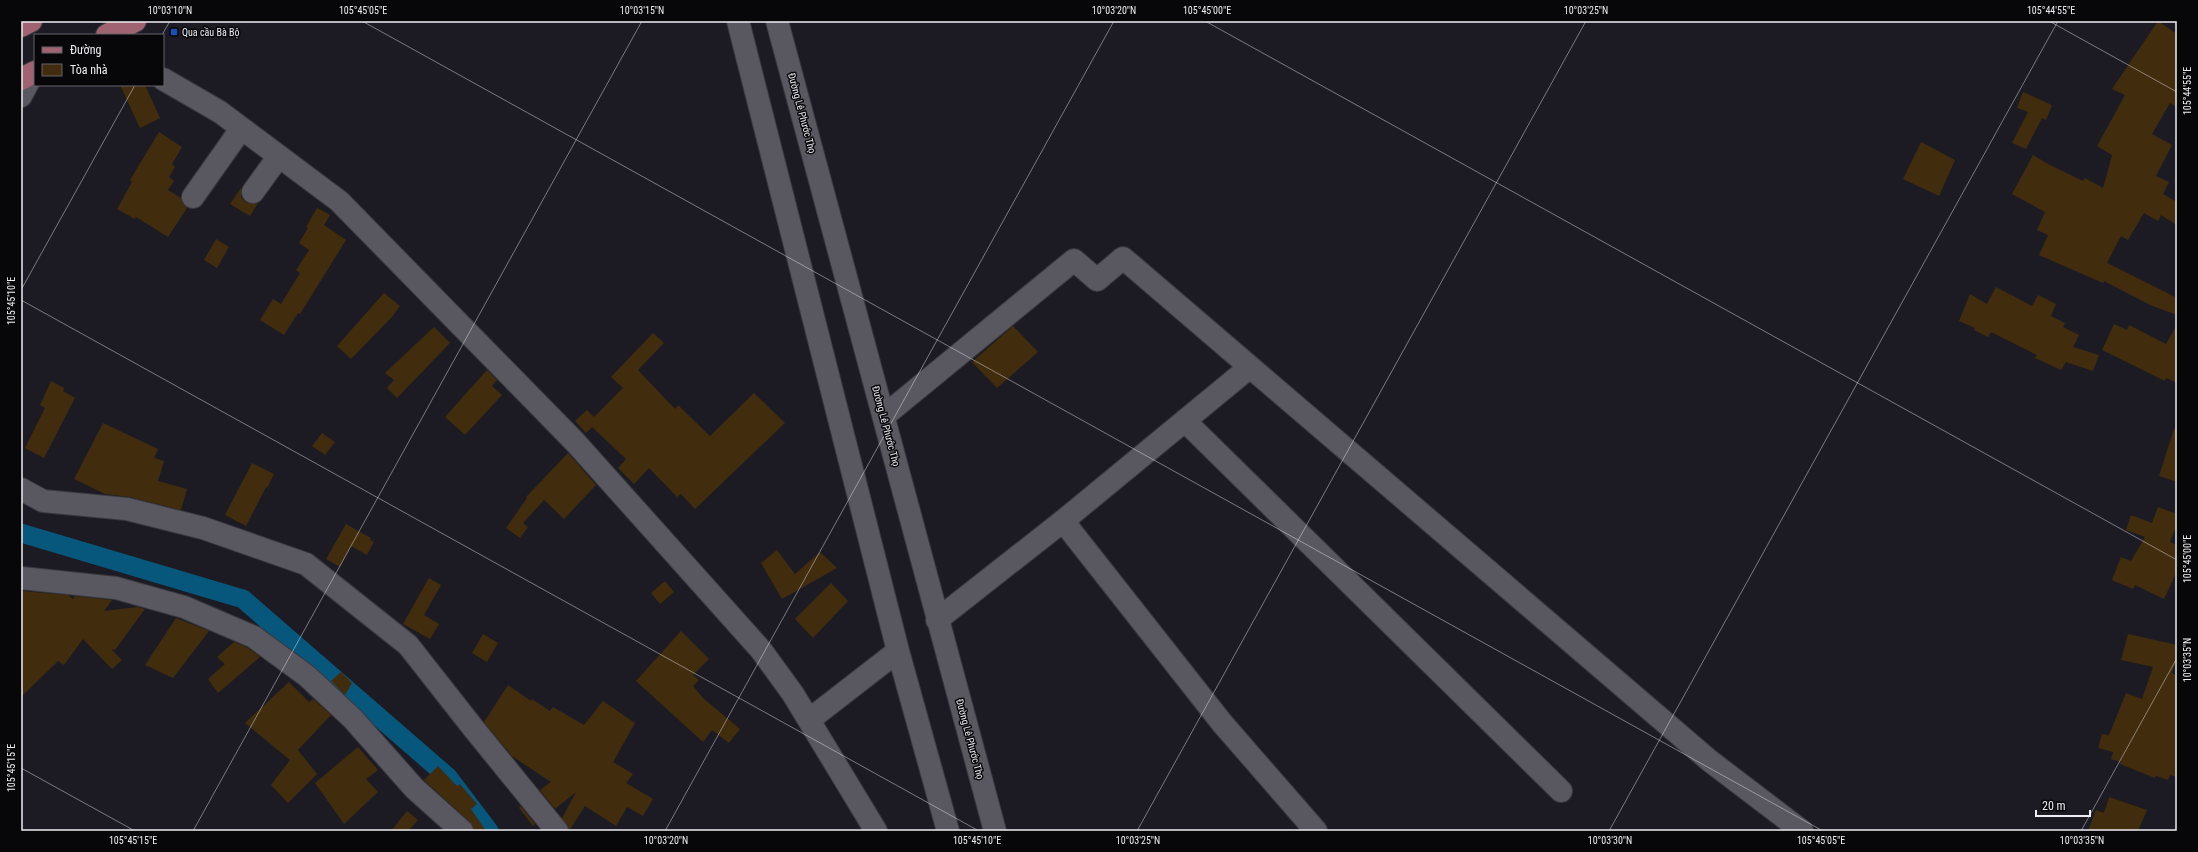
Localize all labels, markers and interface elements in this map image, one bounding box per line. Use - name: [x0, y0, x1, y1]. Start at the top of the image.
- text: 10°03'10"N: [148, 5, 192, 16]
- text: 105°45'05"E: [339, 5, 387, 16]
- text: 10°03'15"N: [620, 5, 664, 16]
- text: 10°03'20"N: [1092, 5, 1136, 16]
- text: 105°45'00"E: [1183, 5, 1231, 16]
- text: 10°03'25"N: [1564, 5, 1608, 16]
- text: 105°44'55"E: [2027, 5, 2075, 16]
- place label: Qua cầu Bà Bộ: [182, 26, 240, 39]
- marker: Qua cầu Bà Bộ: [169, 27, 179, 37]
- legend: [34, 34, 164, 86]
- text: Đường: [70, 43, 101, 57]
- text: Tòa nhà: [70, 63, 108, 77]
- text: 105°44'55"E: [2182, 67, 2193, 115]
- street label: Đường Lê Phước Thọ: [785, 72, 818, 155]
- text: 105°45'10"E: [6, 277, 17, 325]
- street label: Đường Lê Phước Thọ: [869, 385, 902, 468]
- text: 105°45'00"E: [2182, 535, 2193, 583]
- text: 10°03'35"N: [2182, 638, 2193, 682]
- street label: Đường Lê Phước Thọ: [953, 698, 986, 781]
- text: 105°45'15"E: [6, 744, 17, 792]
- scale bar: [2036, 792, 2090, 818]
- text: 20 m: [2042, 799, 2066, 813]
- text: 105°45'15"E: [109, 835, 157, 846]
- text: 10°03'20"N: [644, 835, 688, 846]
- text: 105°45'10"E: [953, 835, 1001, 846]
- text: 10°03'25"N: [1116, 835, 1160, 846]
- text: 10°03'30"N: [1588, 835, 1632, 846]
- text: 105°45'05"E: [1797, 835, 1845, 846]
- text: 10°03'35"N: [2060, 835, 2104, 846]

